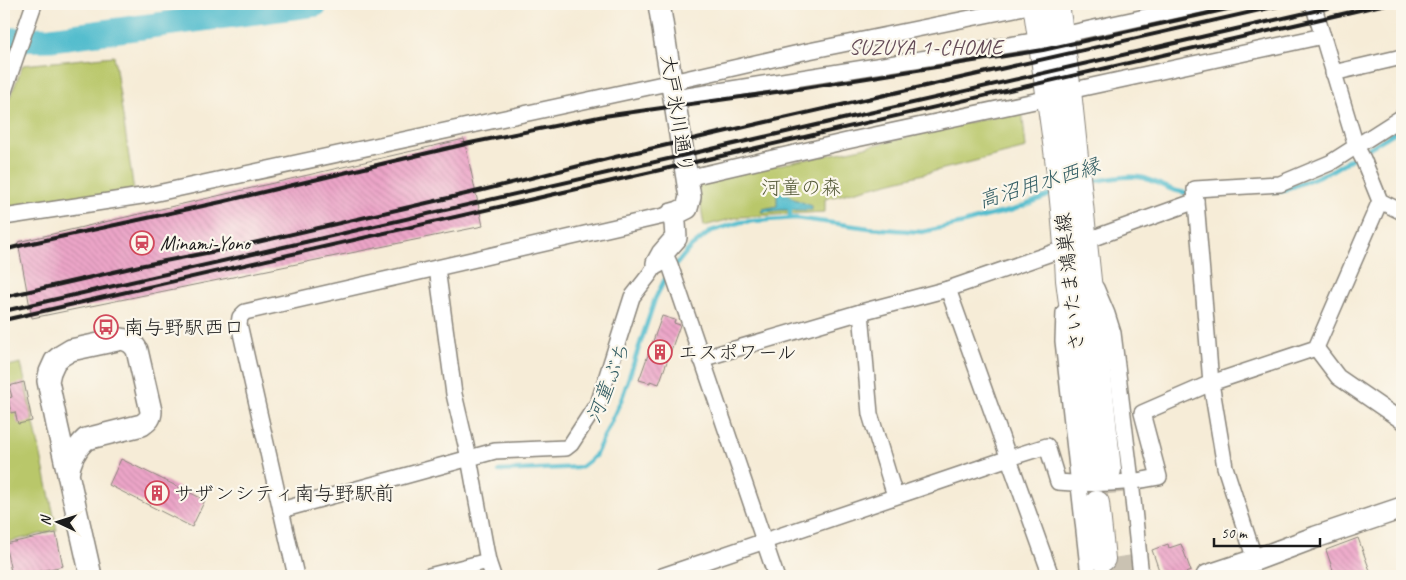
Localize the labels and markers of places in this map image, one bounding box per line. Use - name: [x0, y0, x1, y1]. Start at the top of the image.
- station icon: Minami-Yono: [129, 230, 155, 256]
- place label: Minami-Yono: [160, 231, 252, 256]
- bus stop icon: 南与野駅西口: [93, 314, 119, 340]
- place label: 南与野駅西口: [124, 315, 244, 340]
- building icon: エスポワール: [647, 339, 673, 365]
- place label: エスポワール: [678, 340, 797, 365]
- building icon: サザンシティ南与野駅前: [144, 480, 170, 506]
- place label: サザンシティ南与野駅前: [174, 481, 394, 506]

